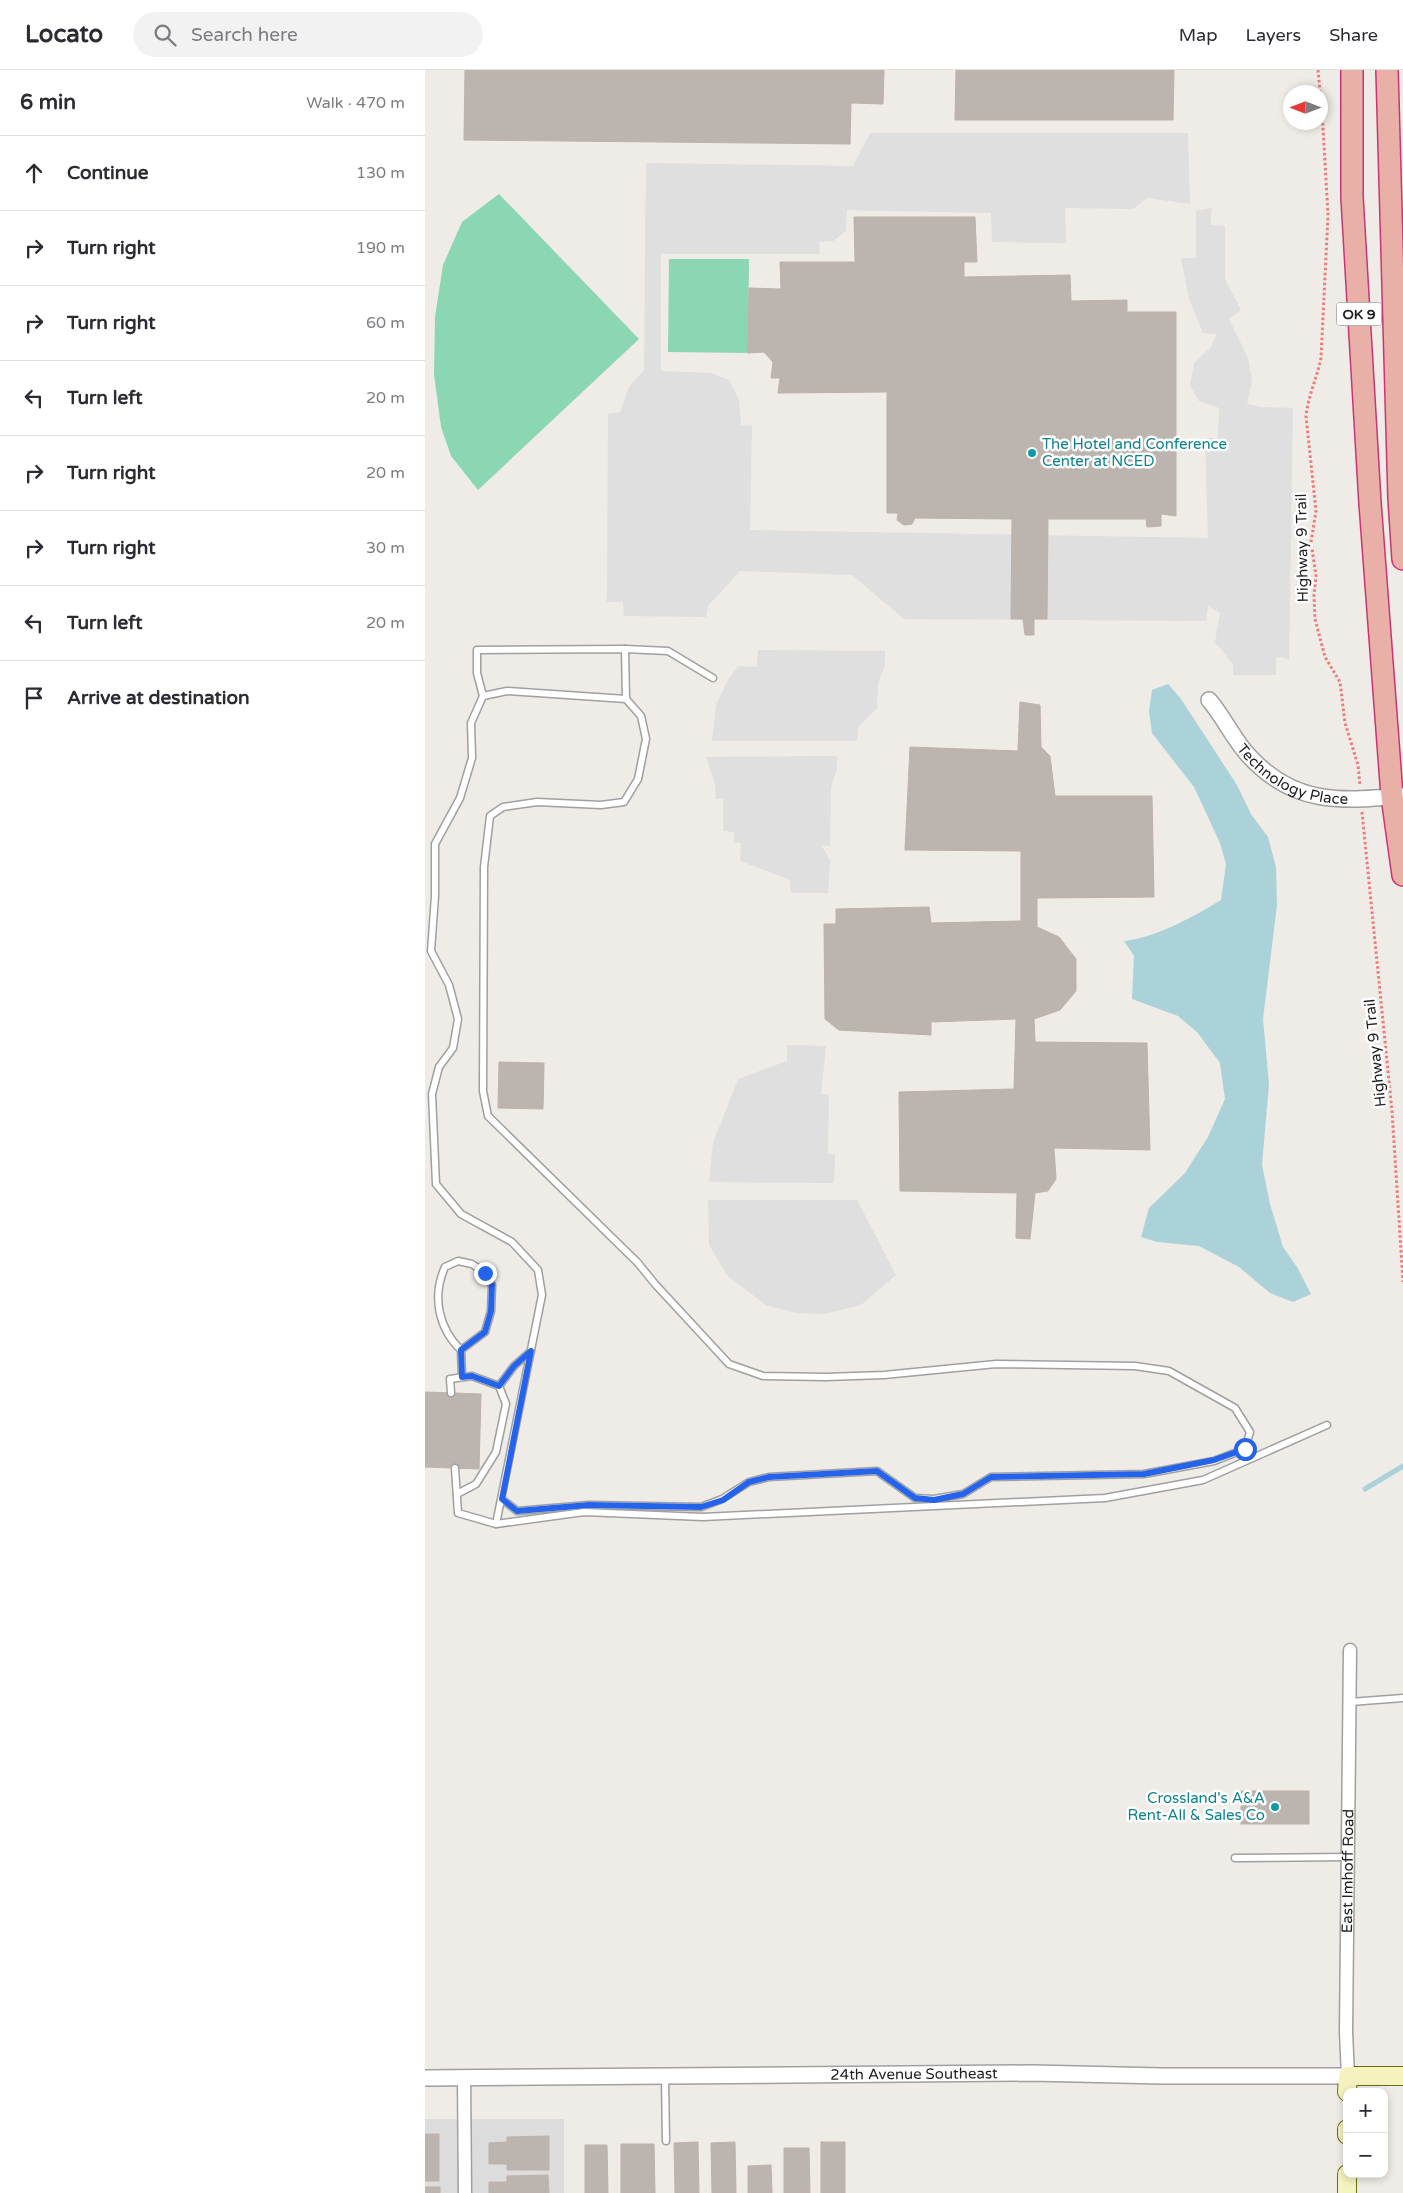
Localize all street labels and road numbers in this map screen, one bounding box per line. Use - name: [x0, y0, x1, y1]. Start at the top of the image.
- road number: OK 9: [1337, 302, 1381, 325]
- street label: Highway 9 Trail: [1292, 494, 1312, 602]
- street label: Technology Place: [1233, 740, 1348, 808]
- street label: Highway 9 Trail: [1360, 998, 1390, 1108]
- street label: East Imhoff Road: [1338, 1809, 1357, 1933]
- street label: 24th Avenue Southeast: [830, 2064, 998, 2084]

